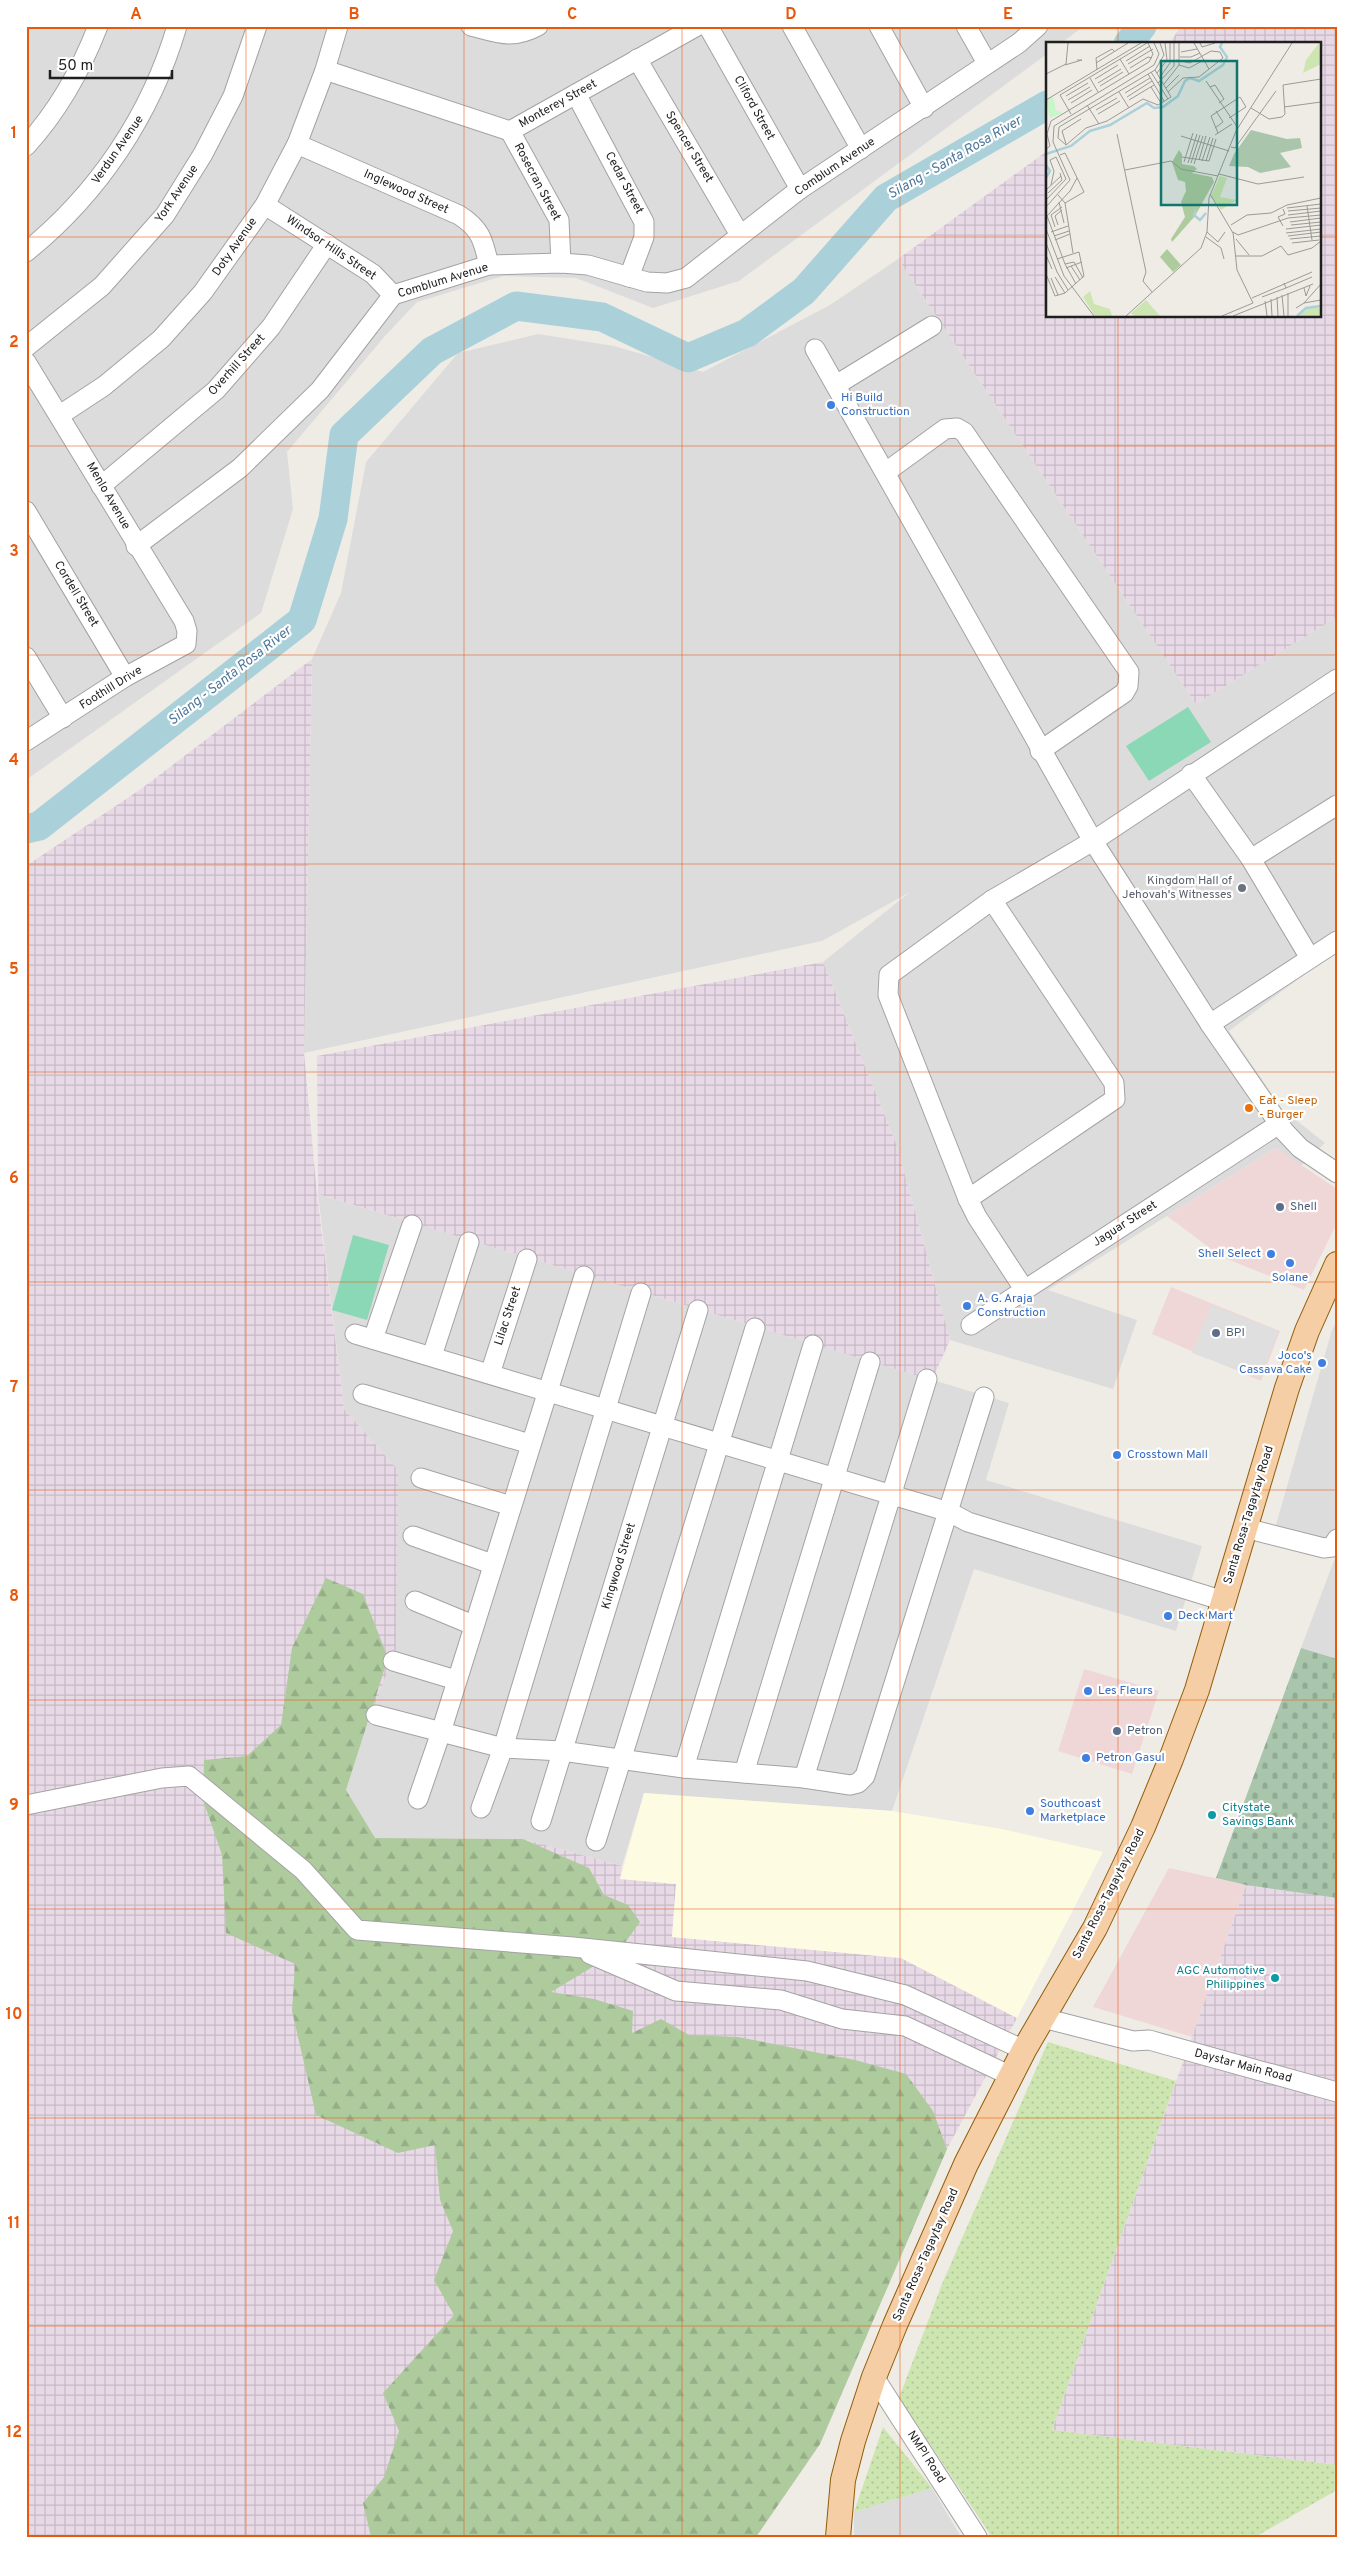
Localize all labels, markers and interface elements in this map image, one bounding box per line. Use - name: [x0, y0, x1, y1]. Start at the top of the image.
- text: A: [130, 5, 142, 25]
- text: B: [348, 5, 360, 25]
- text: C: [567, 5, 577, 25]
- text: D: [785, 5, 797, 25]
- text: E: [1003, 5, 1013, 25]
- text: F: [1221, 5, 1231, 25]
- inset map: [1046, 42, 1320, 318]
- scale bar: [50, 48, 172, 80]
- text: 50 m: [58, 57, 93, 76]
- street label: Cliford Street: [730, 73, 778, 143]
- street label: Monterey Street: [516, 76, 600, 132]
- street label: Spencer Street: [661, 108, 717, 186]
- street label: Verdun Avenue: [88, 112, 148, 188]
- water label: Silang - Santa Rosa River: [885, 112, 1026, 203]
- text: 1: [11, 124, 17, 144]
- street label: Comblum Avenue: [792, 134, 878, 200]
- street label: Rosecran Street: [510, 140, 564, 224]
- street label: Cedar Street: [601, 149, 647, 217]
- street label: York Avenue: [152, 162, 202, 226]
- street label: Inglewood Street: [361, 166, 451, 218]
- street label: Windsor Hills Street: [283, 212, 379, 284]
- street label: Doty Avenue: [209, 215, 261, 279]
- street label: Comblum Avenue: [396, 260, 490, 302]
- street label: Overhill Street: [205, 331, 269, 399]
- text: 2: [9, 333, 19, 353]
- place label: Hi Build Construction: [841, 390, 910, 420]
- marker: Hi Build Construction: [825, 399, 837, 411]
- street label: Menlo Avenue: [82, 459, 134, 533]
- text: 3: [9, 542, 19, 562]
- street label: Cordell Street: [50, 558, 102, 630]
- water label: Silang - Santa Rosa River: [165, 622, 296, 729]
- street label: Foothill Drive: [77, 662, 145, 714]
- text: 4: [9, 751, 19, 771]
- place label: Kingdom Hall of Jehovah's Witnesses: [1122, 873, 1232, 903]
- marker: Kingdom Hall of Jehovah's Witnesses: [1236, 882, 1248, 894]
- text: 5: [9, 960, 19, 980]
- place label: Eat - Sleep - Burger: [1259, 1093, 1318, 1123]
- marker: Eat - Sleep - Burger: [1243, 1102, 1255, 1114]
- text: 6: [9, 1169, 19, 1189]
- street label: Jaguar Street: [1090, 1197, 1160, 1251]
- place label: Shell: [1290, 1199, 1317, 1215]
- marker: Shell: [1274, 1201, 1286, 1213]
- place label: Shell Select: [1198, 1246, 1261, 1262]
- marker: Shell Select: [1265, 1248, 1277, 1260]
- marker: Solane: [1284, 1257, 1296, 1269]
- place label: Solane: [1272, 1270, 1308, 1286]
- street label: Lilac Street: [491, 1284, 525, 1348]
- place label: A. G. Araja Construction: [977, 1291, 1046, 1321]
- marker: A. G. Araja Construction: [961, 1300, 973, 1312]
- place label: BPI: [1226, 1325, 1245, 1341]
- marker: BPI: [1210, 1327, 1222, 1339]
- place label: Joco's Cassava Cake: [1239, 1348, 1312, 1378]
- marker: Joco's Cassava Cake: [1316, 1357, 1328, 1369]
- text: 7: [10, 1378, 18, 1398]
- street label: Santa Rosa-Tagaytay Road: [1220, 1444, 1278, 1586]
- place label: Crosstown Mall: [1127, 1447, 1208, 1463]
- marker: Crosstown Mall: [1111, 1449, 1123, 1461]
- street label: Kingwood Street: [598, 1521, 640, 1611]
- text: 8: [9, 1587, 19, 1607]
- place label: Deck Mart: [1178, 1608, 1233, 1624]
- marker: Deck Mart: [1162, 1610, 1174, 1622]
- place label: Les Fleurs: [1098, 1683, 1153, 1699]
- marker: Les Fleurs: [1082, 1685, 1094, 1697]
- place label: Petron: [1127, 1723, 1163, 1739]
- marker: Petron: [1111, 1725, 1123, 1737]
- place label: Petron Gasul: [1096, 1750, 1165, 1766]
- marker: Petron Gasul: [1080, 1752, 1092, 1764]
- text: 9: [9, 1796, 19, 1816]
- place label: Southcoast Marketplace: [1040, 1796, 1106, 1826]
- place label: Citystate Savings Bank: [1222, 1800, 1294, 1830]
- marker: Southcoast Marketplace: [1024, 1805, 1036, 1817]
- marker: Citystate Savings Bank: [1206, 1809, 1218, 1821]
- street label: Santa Rosa-Tagaytay Road: [1069, 1826, 1149, 1962]
- place label: AGC Automotive Philippines: [1176, 1963, 1265, 1993]
- marker: AGC Automotive Philippines: [1269, 1972, 1281, 1984]
- text: 10: [6, 2005, 22, 2025]
- street label: Daystar Main Road: [1193, 2045, 1293, 2087]
- street label: Santa Rosa-Tagaytay Road: [889, 2186, 963, 2324]
- text: 11: [8, 2214, 20, 2234]
- text: 12: [6, 2423, 22, 2443]
- street label: NMPI Road: [903, 2428, 949, 2486]

